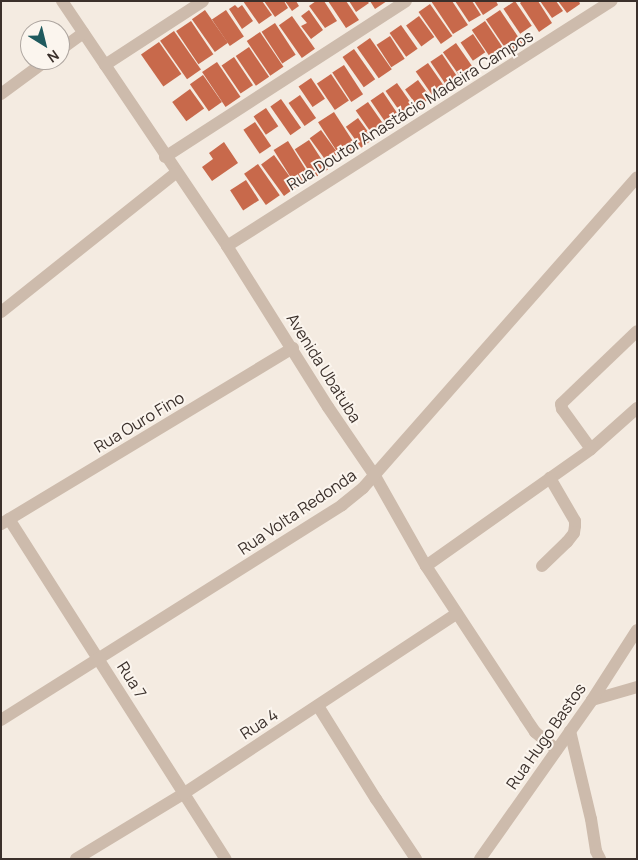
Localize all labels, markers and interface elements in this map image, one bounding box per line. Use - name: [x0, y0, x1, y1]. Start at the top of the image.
- north arrow: [20, 20, 70, 70]
- street label: Rua Doutor Anastácio Madeira Campos: [283, 26, 537, 194]
- text: N: [44, 46, 63, 67]
- street label: Avenida Ubatuba: [283, 310, 365, 426]
- street label: Rua Ouro Fino: [90, 388, 188, 456]
- street label: Rua Volta Redonda: [234, 465, 360, 559]
- street label: Rua 7: [113, 658, 151, 702]
- street label: Rua Hugo Bastos: [502, 679, 590, 793]
- street label: Rua 4: [237, 705, 281, 743]

